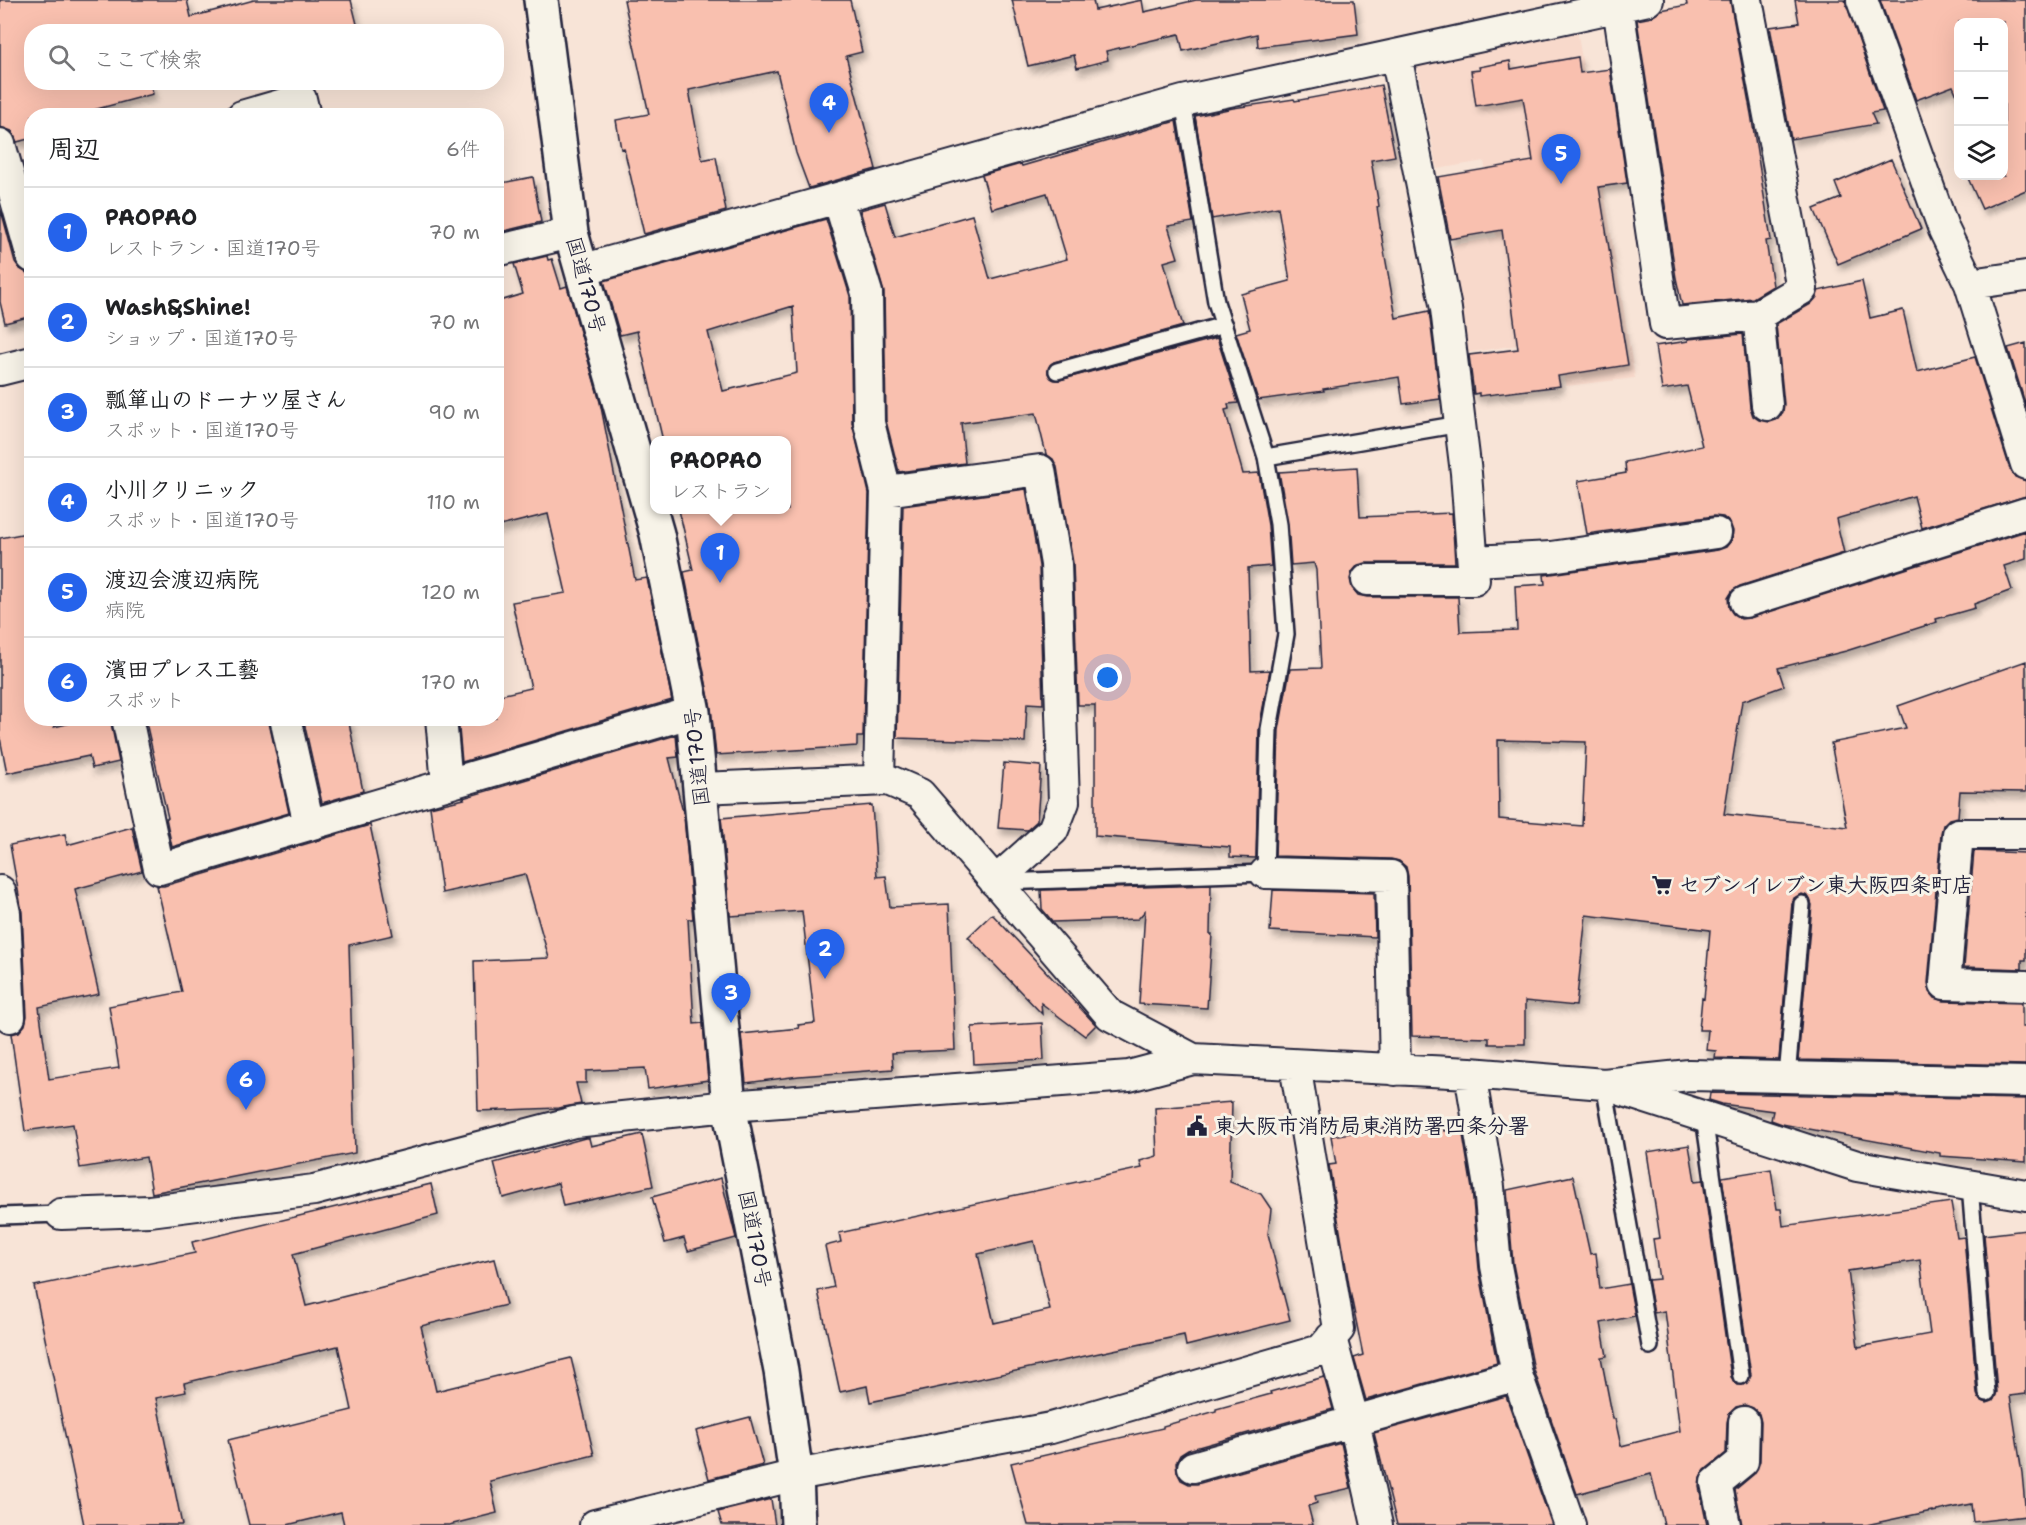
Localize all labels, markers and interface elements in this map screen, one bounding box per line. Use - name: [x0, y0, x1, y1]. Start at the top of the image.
- map controls: [1954, 18, 2008, 180]
- button: +: [1954, 18, 2008, 72]
- search box: [24, 24, 504, 90]
- icon: search: [45, 41, 78, 74]
- text: ここで検索: [93, 45, 203, 74]
- button: −: [1954, 72, 2008, 126]
- pin: 4: [810, 84, 848, 133]
- button: layers: [1954, 126, 2008, 180]
- text: 周辺: [48, 131, 100, 166]
- pin: 5: [1542, 134, 1580, 184]
- text: 6件: [446, 136, 480, 162]
- text: PAOPAO: [105, 203, 197, 232]
- text: 1: [63, 219, 72, 245]
- text: 70 m: [428, 219, 480, 245]
- street label: 国道170号: [560, 233, 612, 337]
- text: レストラン · 国道170号: [105, 235, 321, 261]
- text: Wash&Shine!: [105, 293, 251, 322]
- text: 2: [61, 309, 75, 335]
- text: 70 m: [428, 309, 480, 335]
- text: ショップ · 国道170号: [105, 325, 298, 351]
- text: 瓢箪山のドーナツ屋さん: [105, 385, 347, 414]
- text: 3: [61, 399, 75, 425]
- text: 90 m: [428, 399, 480, 425]
- text: スポット · 国道170号: [105, 417, 299, 443]
- popup: [650, 436, 791, 514]
- text: PAOPAO: [670, 446, 762, 475]
- text: 小川クリニック: [105, 475, 259, 504]
- text: レストラン: [670, 478, 771, 504]
- text: 4: [61, 489, 75, 515]
- text: 110 m: [426, 489, 480, 515]
- text: スポット · 国道170号: [105, 507, 299, 533]
- pin: 1: [700, 534, 740, 583]
- text: 渡辺会渡辺病院: [105, 565, 259, 594]
- text: 5: [61, 579, 74, 605]
- text: 120 m: [421, 579, 480, 605]
- text: 病院: [105, 597, 145, 623]
- text: 濱田プレス工藝: [105, 655, 259, 684]
- your location: [1093, 663, 1122, 692]
- text: 6: [61, 669, 75, 695]
- text: 170 m: [421, 669, 480, 695]
- text: スポット: [105, 687, 185, 713]
- street label: 国道170号: [678, 706, 716, 808]
- place label: セブンイレブン東大阪四条町店: [1679, 871, 1973, 899]
- supermarket icon: セブンイレブン東大阪四条町店: [1650, 873, 1674, 897]
- pin: 2: [806, 930, 844, 979]
- pin: 3: [712, 974, 750, 1023]
- pin: 6: [226, 1060, 266, 1110]
- place label: 東大阪市消防局東消防署四条分署: [1214, 1112, 1529, 1140]
- public building icon: 東大阪市消防局東消防署四条分署: [1185, 1114, 1209, 1138]
- street label: 国道170号: [732, 1187, 778, 1291]

